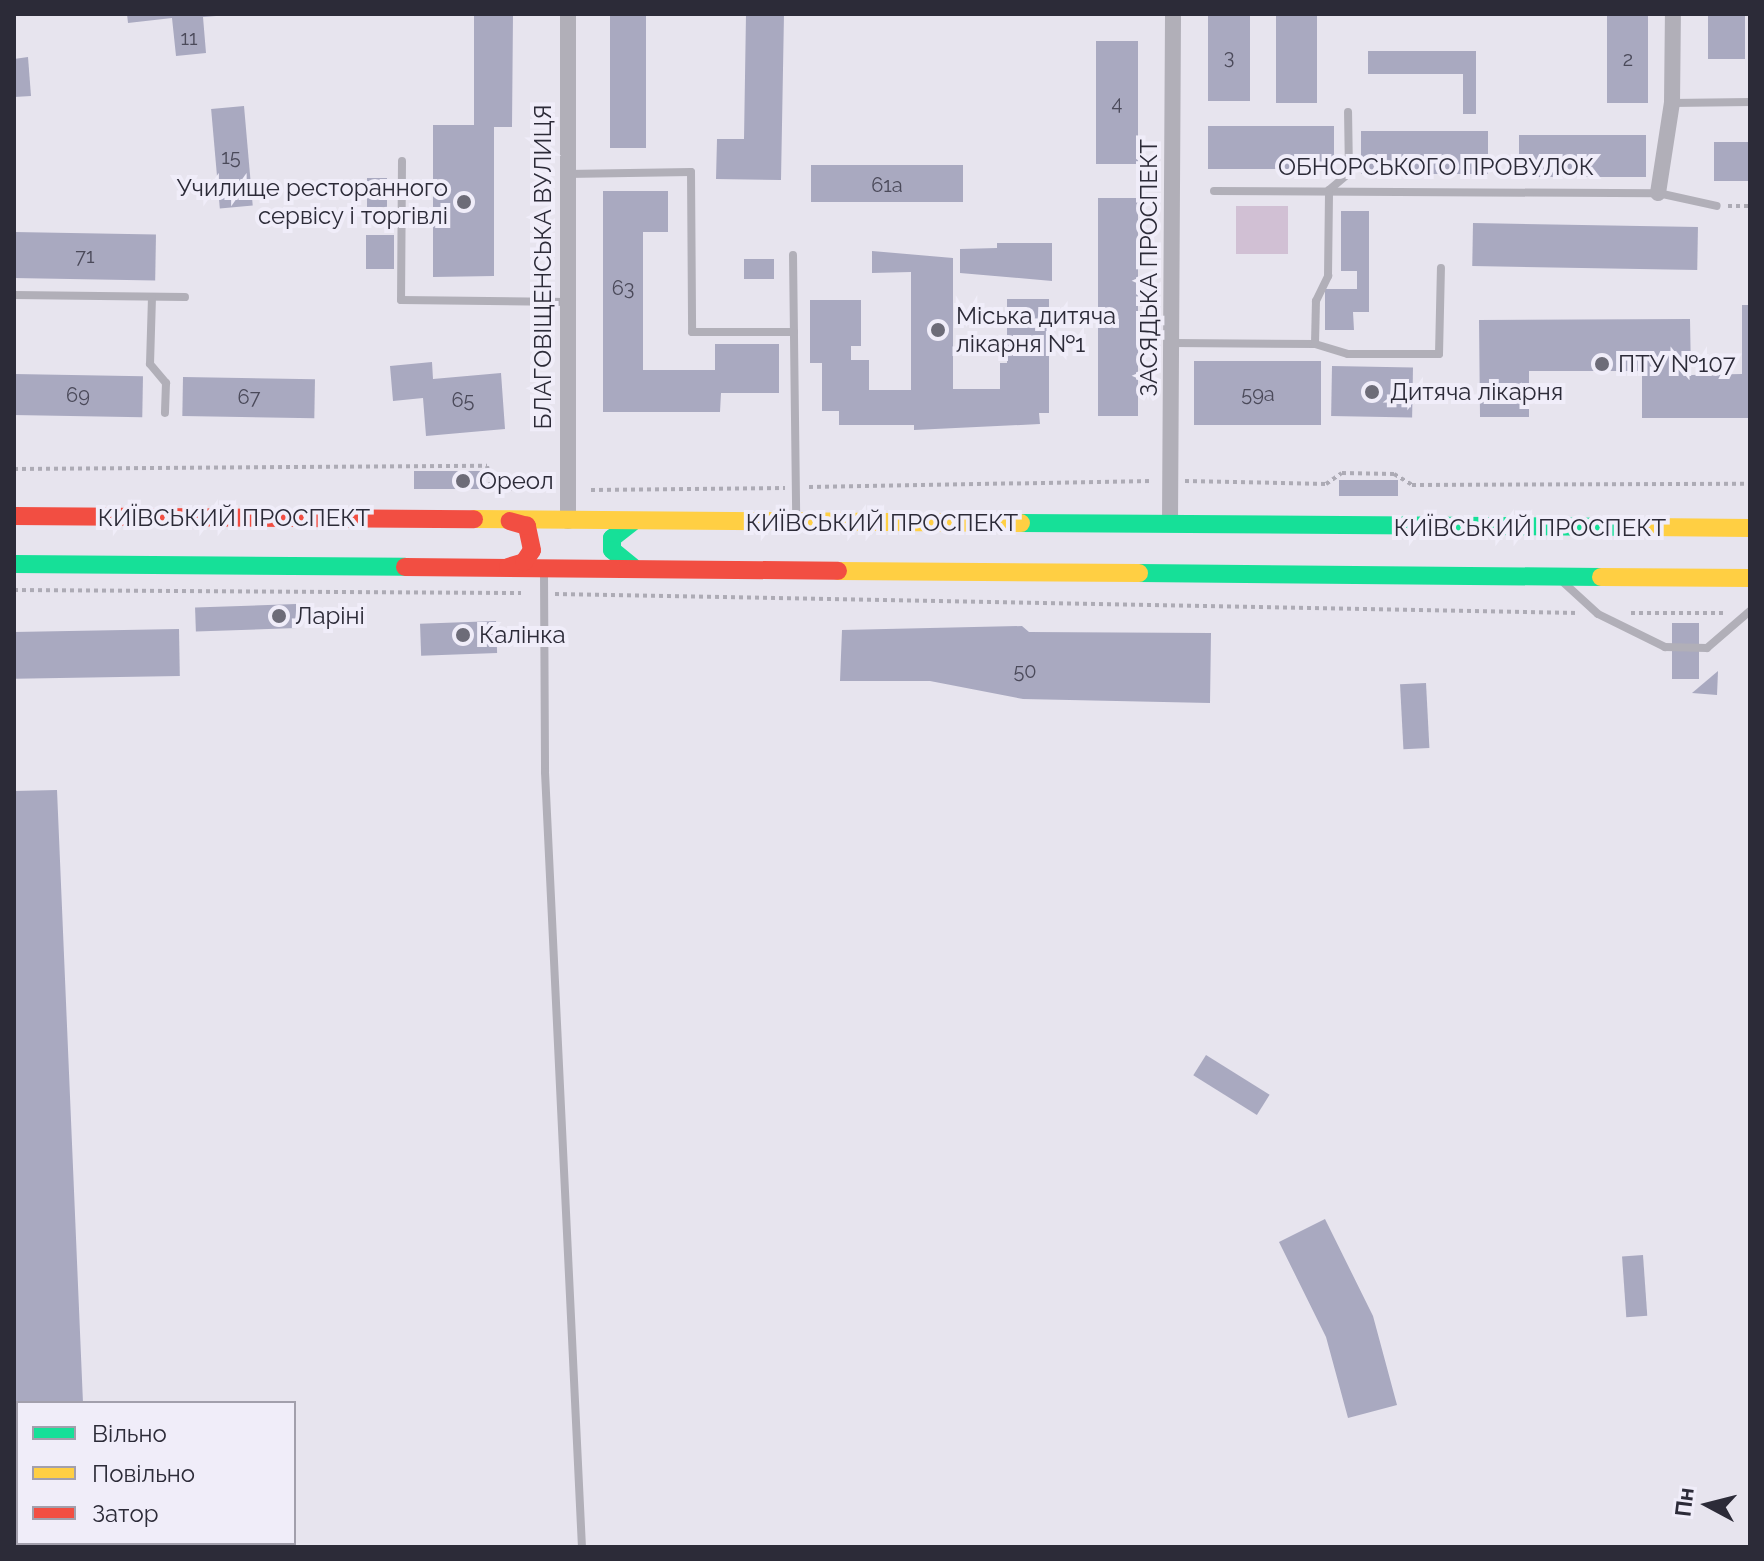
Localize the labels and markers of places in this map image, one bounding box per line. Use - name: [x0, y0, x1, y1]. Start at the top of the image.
- place label: Училище ресторанного сервісу і торгівлі: [177, 174, 448, 230]
- marker: Училище ресторанного сервісу і торгівлі: [455, 193, 473, 211]
- place label: Міська дитяча лікарня №1: [956, 302, 1116, 358]
- marker: Міська дитяча лікарня №1: [927, 319, 949, 341]
- place label: ПТУ №107: [1618, 350, 1736, 378]
- marker: ПТУ №107: [1593, 355, 1611, 373]
- place label: Дитяча лікарня: [1390, 378, 1563, 406]
- marker: Дитяча лікарня: [1361, 381, 1383, 403]
- place label: Ореол: [479, 467, 554, 495]
- marker: Ореол: [454, 472, 472, 490]
- place label: Ларіні: [295, 602, 365, 630]
- marker: Ларіні: [270, 607, 288, 625]
- place label: Калінка: [479, 621, 566, 649]
- marker: Калінка: [454, 626, 472, 644]

